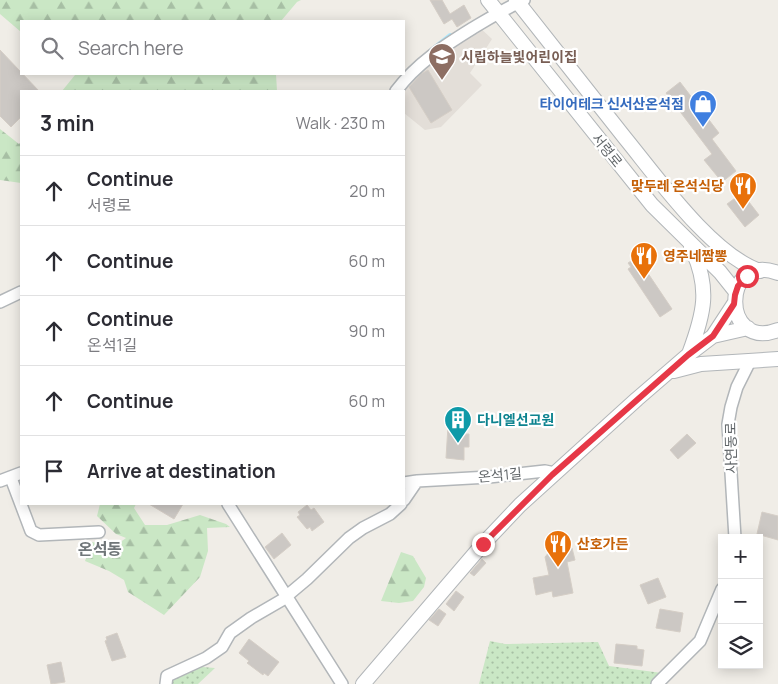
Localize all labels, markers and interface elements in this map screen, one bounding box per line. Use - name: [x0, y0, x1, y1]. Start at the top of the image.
- search box: [20, 20, 405, 75]
- icon: search: [38, 34, 66, 62]
- text: Search here: [78, 35, 184, 61]
- school or university icon: 시립하늘빛어린이집: [427, 42, 457, 81]
- place label: 시립하늘빛어린이집: [461, 47, 577, 66]
- shop icon: 타이어테크 신서산온석점: [688, 89, 718, 128]
- place label: 타이어테크 신서산온석점: [540, 94, 684, 113]
- text: 3 min: [40, 109, 94, 137]
- text: Walk · 230 m: [296, 112, 385, 134]
- street label: 서령로: [588, 129, 627, 171]
- text: Continue: [87, 166, 173, 192]
- restaurant icon: 맞두레 온석식당: [728, 171, 758, 210]
- place label: 맞두레 온석식당: [631, 176, 724, 195]
- icon: ahead: [40, 177, 68, 205]
- text: 20 m: [349, 180, 385, 202]
- text: 서령로: [87, 194, 131, 216]
- restaurant icon: 영주네짬뽕: [629, 241, 659, 280]
- place label: 영주네짬뽕: [663, 246, 728, 265]
- icon: ahead: [40, 247, 68, 275]
- text: Continue: [87, 248, 173, 274]
- text: 60 m: [349, 250, 385, 272]
- route start: [736, 265, 759, 288]
- text: Continue: [87, 306, 173, 332]
- icon: ahead: [40, 317, 68, 345]
- text: 90 m: [349, 320, 385, 342]
- text: 온석1길: [87, 334, 137, 356]
- icon: ahead: [40, 387, 68, 415]
- text: Continue: [87, 388, 173, 414]
- text: 60 m: [349, 390, 385, 412]
- building icon: 다니엘선교원: [443, 405, 473, 444]
- place label: 다니엘선교원: [477, 410, 554, 429]
- street label: 사연동로: [721, 422, 740, 474]
- icon: arrive: [40, 457, 68, 485]
- text: Arrive at destination: [87, 458, 276, 484]
- street label: 온석1길: [477, 463, 523, 486]
- restaurant icon: 산호가든: [543, 529, 573, 568]
- route end: [472, 533, 495, 556]
- place label: 산호가든: [577, 534, 629, 553]
- map controls: [718, 534, 763, 669]
- button: +: [718, 534, 763, 579]
- district label: 온석동: [78, 538, 122, 560]
- button: −: [718, 579, 763, 624]
- button: layers: [718, 624, 763, 669]

